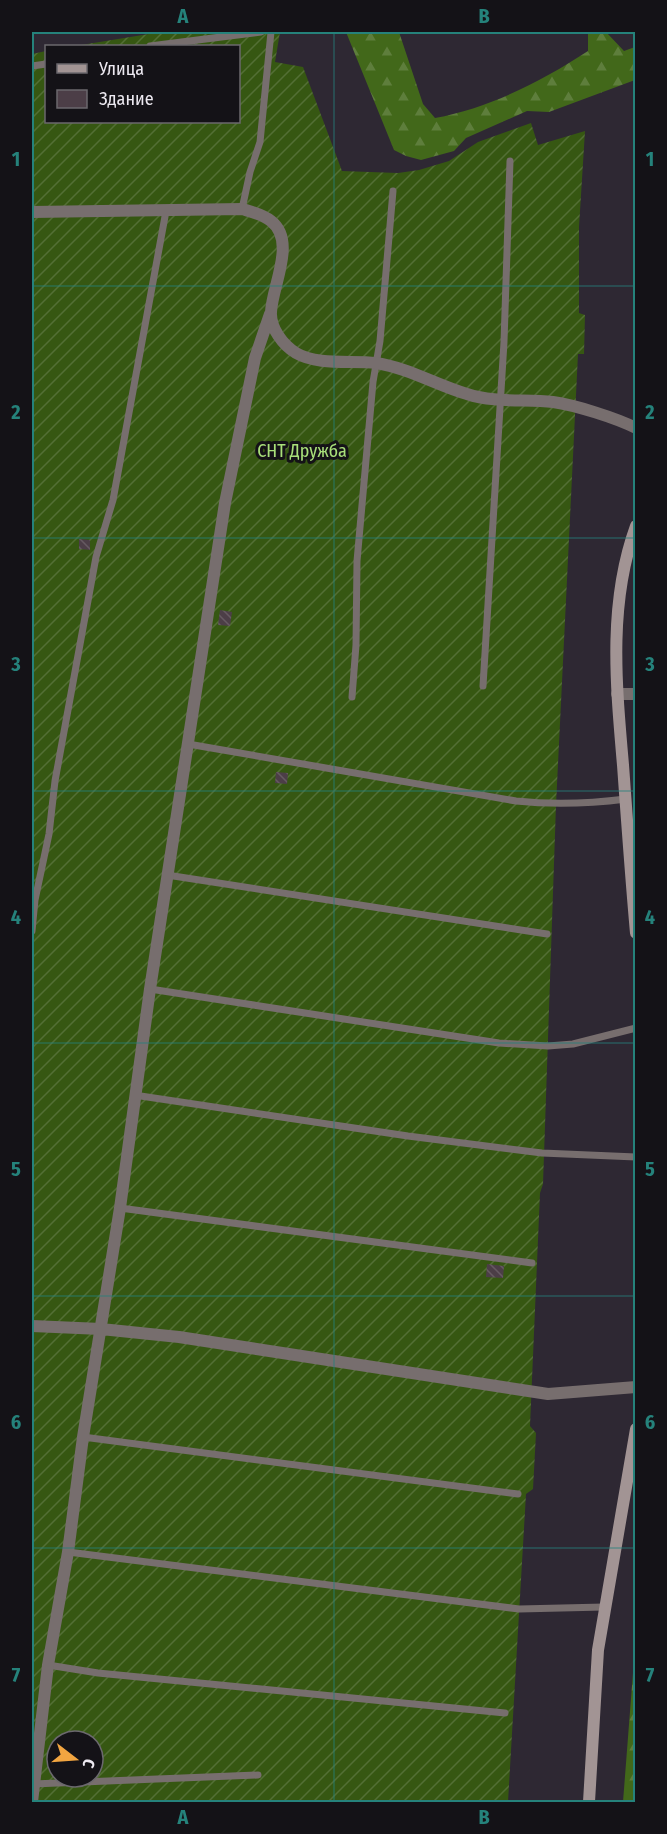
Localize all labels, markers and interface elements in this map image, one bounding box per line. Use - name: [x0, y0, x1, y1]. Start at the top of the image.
- text: A: [177, 4, 190, 28]
- text: B: [478, 4, 490, 28]
- legend: [45, 45, 240, 123]
- text: Улица: [98, 58, 144, 80]
- text: Здание: [99, 88, 154, 110]
- text: 1: [12, 147, 20, 171]
- text: 1: [646, 147, 654, 171]
- text: 2: [10, 400, 21, 424]
- text: 2: [644, 400, 655, 424]
- park label: СНТ Дружба: [257, 440, 347, 462]
- text: 3: [10, 652, 21, 676]
- text: 3: [644, 652, 655, 676]
- text: 4: [11, 905, 21, 929]
- text: 4: [645, 905, 655, 929]
- text: 5: [11, 1157, 21, 1181]
- text: 5: [645, 1157, 655, 1181]
- text: 6: [11, 1410, 21, 1434]
- text: 6: [645, 1410, 655, 1434]
- text: 7: [12, 1663, 21, 1687]
- text: 7: [646, 1663, 655, 1687]
- north arrow: [45, 1729, 105, 1789]
- text: С: [78, 1756, 99, 1771]
- text: A: [177, 1805, 190, 1829]
- text: B: [478, 1805, 490, 1829]

